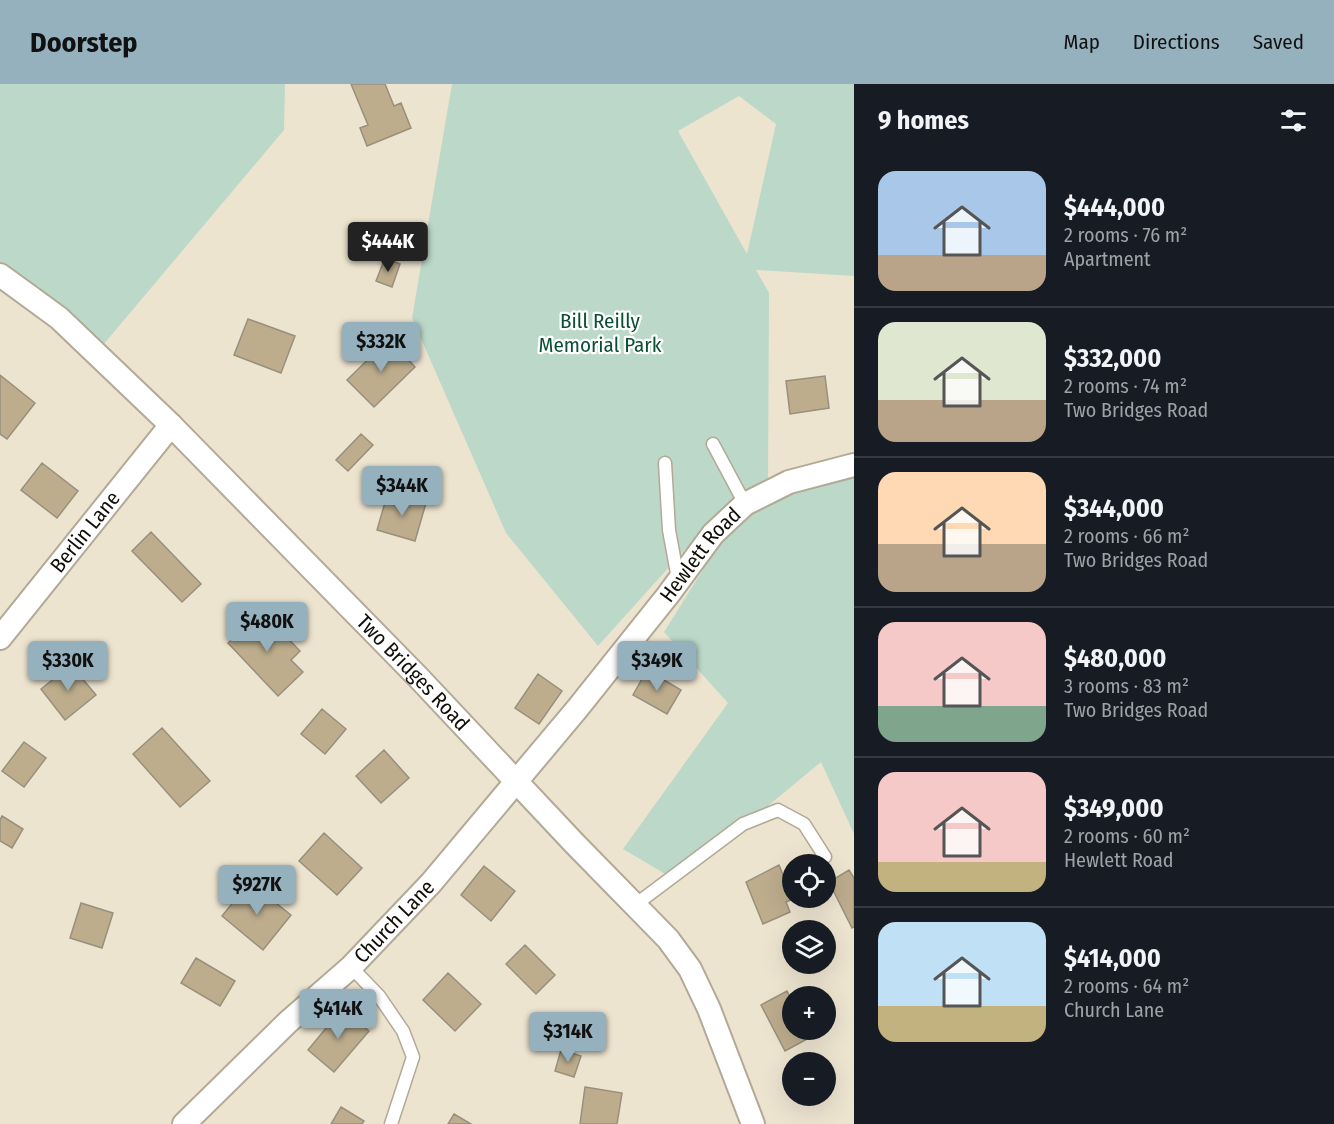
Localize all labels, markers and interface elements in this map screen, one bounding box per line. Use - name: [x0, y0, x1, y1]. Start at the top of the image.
- text: Doorstep: [30, 26, 138, 59]
- text: Map: [1063, 29, 1100, 55]
- text: Directions: [1133, 29, 1220, 55]
- text: Saved: [1253, 29, 1304, 55]
- icon: filters: [1277, 104, 1310, 137]
- text: 9 homes: [878, 105, 969, 136]
- text: $444,000: [1064, 192, 1165, 223]
- icon: home: [926, 195, 998, 267]
- pin: $444K: [346, 222, 430, 273]
- text: 2 rooms · 76 m²: [1064, 223, 1187, 247]
- text: $444K: [362, 229, 414, 253]
- text: Apartment: [1064, 247, 1151, 271]
- park label: Bill Reilly Memorial Park: [539, 308, 662, 358]
- pin: $332K: [339, 322, 423, 373]
- text: $332K: [356, 329, 406, 353]
- text: $332,000: [1064, 343, 1161, 374]
- icon: home: [926, 346, 998, 418]
- text: 2 rooms · 74 m²: [1064, 374, 1187, 398]
- text: Two Bridges Road: [1064, 398, 1208, 422]
- pin: $344K: [360, 466, 444, 517]
- text: $344K: [376, 473, 428, 497]
- street label: Berlin Lane: [45, 486, 126, 578]
- text: $344,000: [1064, 493, 1164, 524]
- icon: home: [926, 496, 998, 568]
- street label: Hewlett Road: [654, 502, 746, 607]
- text: 2 rooms · 66 m²: [1064, 524, 1190, 548]
- text: Two Bridges Road: [1064, 548, 1208, 572]
- pin: $480K: [225, 602, 309, 653]
- text: $480K: [240, 609, 294, 633]
- street label: Two Bridges Road: [351, 609, 475, 736]
- pin: $330K: [26, 641, 110, 692]
- pin: $349K: [615, 641, 699, 692]
- text: $480,000: [1064, 643, 1166, 674]
- icon: home: [926, 646, 998, 718]
- text: $330K: [42, 648, 94, 672]
- text: $349K: [631, 648, 683, 672]
- text: 3 rooms · 83 m²: [1064, 674, 1189, 698]
- text: Two Bridges Road: [1064, 698, 1208, 722]
- text: $349,000: [1064, 793, 1164, 824]
- icon: home: [926, 796, 998, 868]
- text: 2 rooms · 60 m²: [1064, 824, 1190, 848]
- text: Hewlett Road: [1064, 848, 1173, 872]
- map controls: [782, 854, 836, 1106]
- button: locate: [782, 854, 836, 908]
- pin: $927K: [215, 865, 299, 916]
- text: $927K: [233, 872, 282, 896]
- street label: Church Lane: [349, 875, 440, 969]
- button: layers: [782, 920, 836, 974]
- text: $414,000: [1064, 943, 1161, 974]
- icon: home: [926, 946, 998, 1018]
- text: 2 rooms · 64 m²: [1064, 974, 1189, 998]
- button: +: [782, 986, 836, 1040]
- pin: $414K: [296, 989, 380, 1040]
- text: $414K: [313, 996, 363, 1020]
- text: Church Lane: [1064, 998, 1164, 1022]
- pin: $314K: [526, 1012, 610, 1063]
- text: $314K: [543, 1019, 593, 1043]
- button: −: [782, 1052, 836, 1106]

